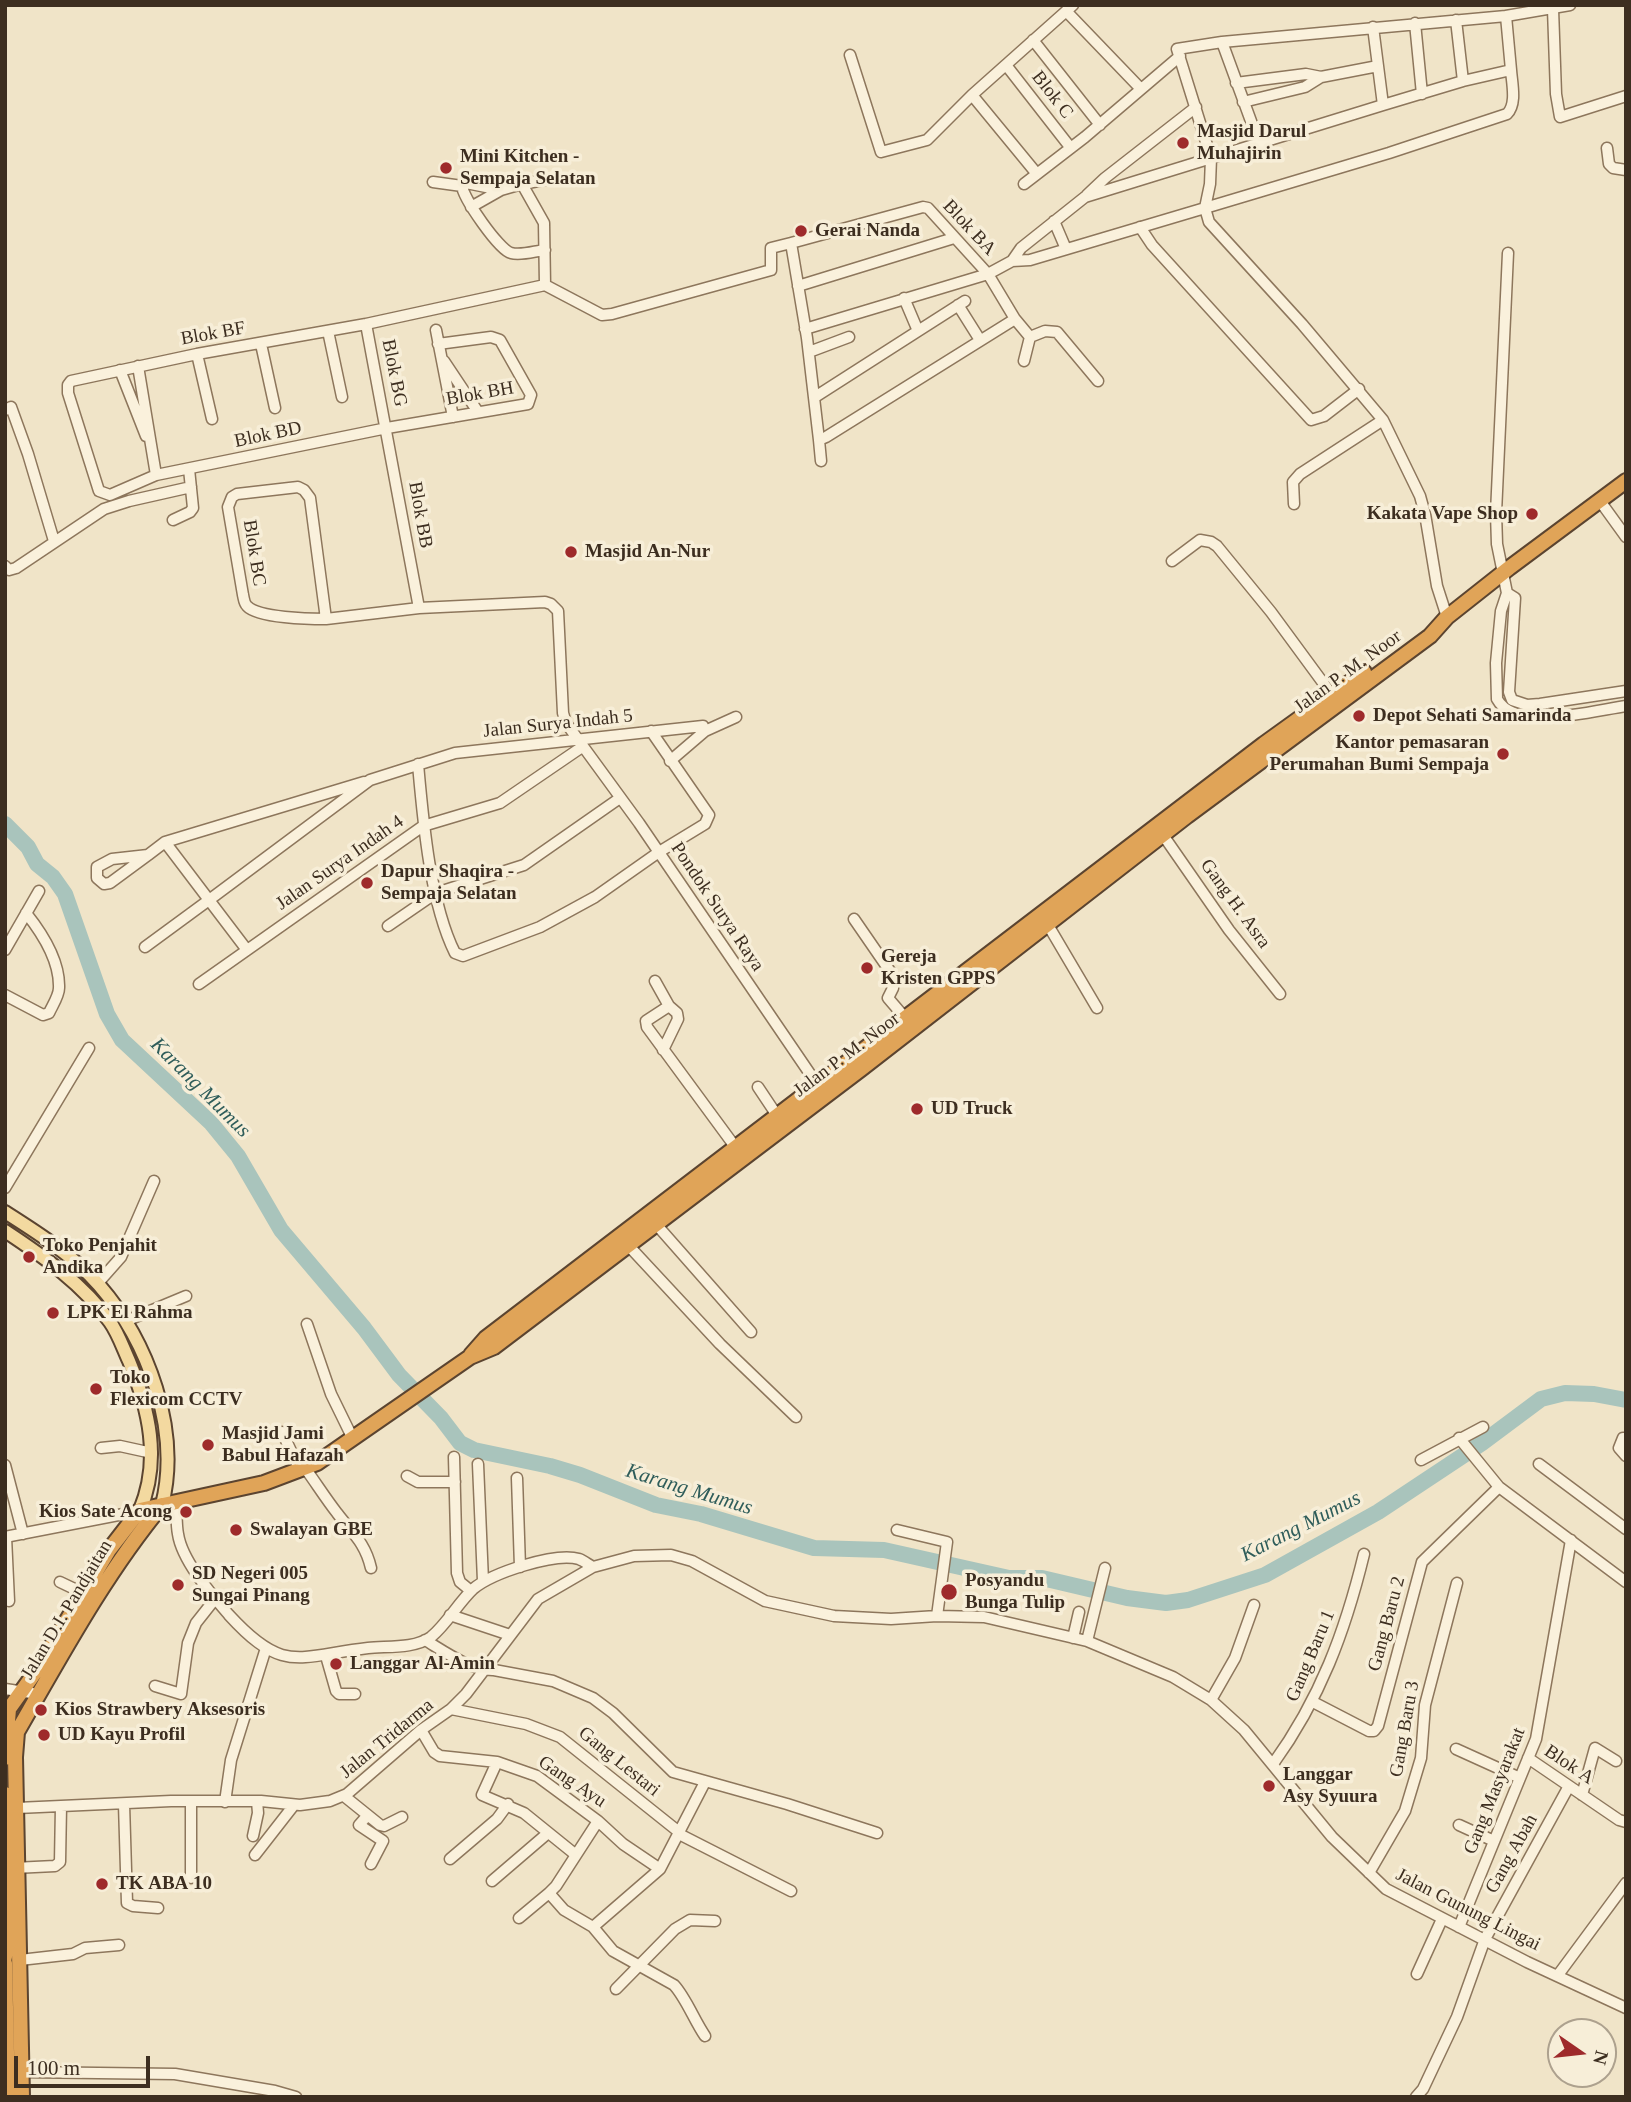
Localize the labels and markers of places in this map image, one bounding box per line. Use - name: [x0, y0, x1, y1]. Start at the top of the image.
- place label: Masjid Darul Muhajirin: [1197, 121, 1306, 165]
- marker: Masjid Darul Muhajirin: [1175, 135, 1191, 151]
- place label: Mini Kitchen - Sempaja Selatan: [460, 146, 596, 190]
- marker: Mini Kitchen - Sempaja Selatan: [438, 160, 454, 176]
- place label: Gerai Nanda: [815, 220, 920, 242]
- marker: Gerai Nanda: [793, 223, 809, 239]
- place label: Kakata Vape Shop: [1367, 503, 1518, 525]
- marker: Kakata Vape Shop: [1524, 506, 1540, 522]
- place label: Masjid An-Nur: [585, 541, 710, 563]
- marker: Masjid An-Nur: [563, 544, 579, 560]
- place label: Depot Sehati Samarinda: [1373, 705, 1571, 727]
- marker: Depot Sehati Samarinda: [1351, 708, 1367, 724]
- place label: Kantor pemasaran Perumahan Bumi Sempaja: [1269, 732, 1489, 776]
- marker: Kantor pemasaran Perumahan Bumi Sempaja: [1495, 746, 1511, 762]
- place label: Dapur Shaqira - Sempaja Selatan: [381, 861, 517, 905]
- marker: Dapur Shaqira - Sempaja Selatan: [359, 875, 375, 891]
- place label: Gereja Kristen GPPS: [881, 946, 996, 990]
- marker: Gereja Kristen GPPS: [859, 960, 875, 976]
- place label: UD Truck: [931, 1098, 1012, 1120]
- marker: UD Truck: [909, 1101, 925, 1117]
- place label: Toko Penjahit Andika: [43, 1235, 157, 1279]
- marker: Toko Penjahit Andika: [21, 1249, 37, 1265]
- place label: LPK El Rahma: [67, 1302, 193, 1324]
- marker: LPK El Rahma: [45, 1305, 61, 1321]
- place label: Toko Flexicom CCTV: [110, 1367, 242, 1411]
- marker: Toko Flexicom CCTV: [88, 1381, 104, 1397]
- place label: Masjid Jami Babul Hafazah: [222, 1423, 344, 1467]
- marker: Masjid Jami Babul Hafazah: [200, 1437, 216, 1453]
- place label: Kios Sate Acong: [39, 1501, 172, 1523]
- marker: Kios Sate Acong: [178, 1504, 194, 1520]
- place label: Swalayan GBE: [250, 1519, 373, 1541]
- marker: Swalayan GBE: [228, 1522, 244, 1538]
- place label: SD Negeri 005 Sungai Pinang: [192, 1563, 310, 1607]
- place label: Posyandu Bunga Tulip: [965, 1570, 1065, 1614]
- marker: SD Negeri 005 Sungai Pinang: [170, 1577, 186, 1593]
- marker: Posyandu Bunga Tulip: [939, 1582, 959, 1602]
- place label: Langgar Al-Amin: [350, 1653, 495, 1675]
- marker: Langgar Al-Amin: [328, 1656, 344, 1672]
- place label: Kios Strawbery Aksesoris: [55, 1699, 265, 1721]
- marker: Kios Strawbery Aksesoris: [33, 1702, 49, 1718]
- place label: UD Kayu Profil: [58, 1724, 185, 1746]
- marker: UD Kayu Profil: [36, 1727, 52, 1743]
- place label: Langgar Asy Syuura: [1283, 1764, 1377, 1808]
- marker: Langgar Asy Syuura: [1261, 1778, 1277, 1794]
- place label: TK ABA 10: [116, 1873, 212, 1895]
- marker: TK ABA 10: [94, 1876, 110, 1892]

